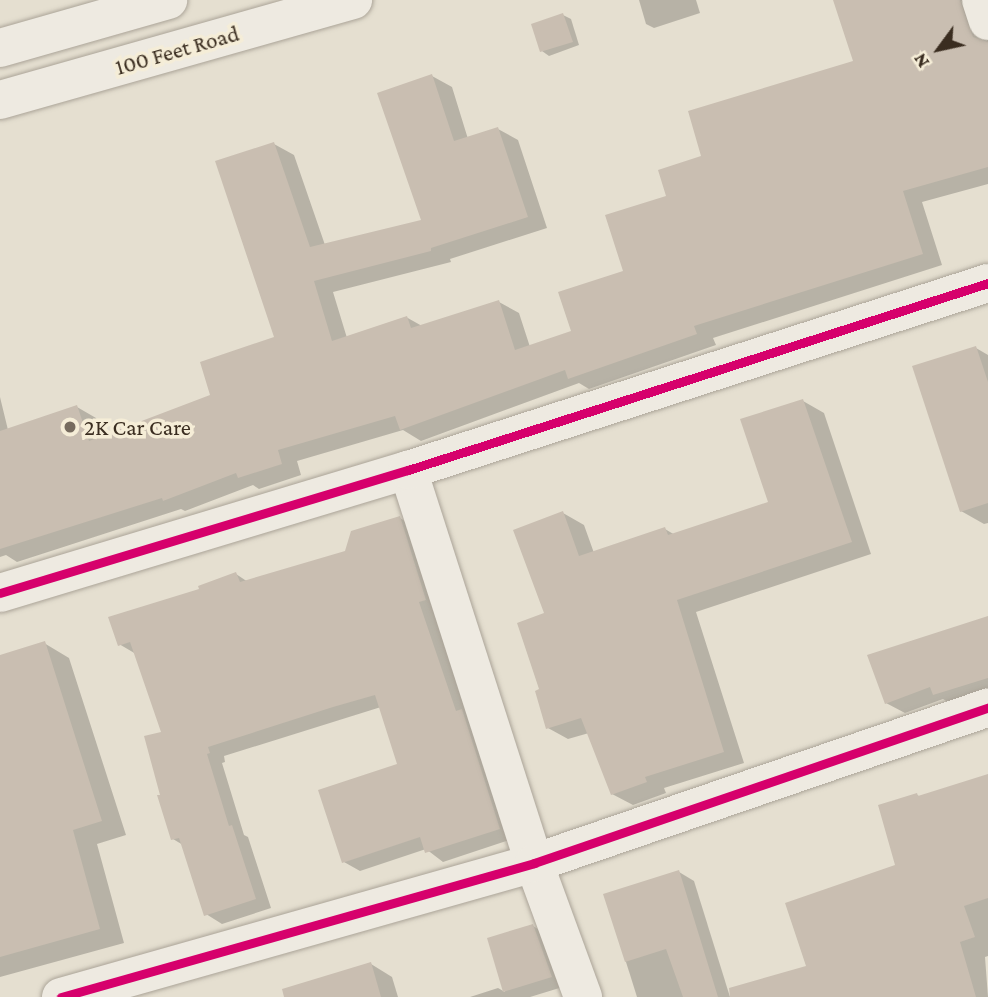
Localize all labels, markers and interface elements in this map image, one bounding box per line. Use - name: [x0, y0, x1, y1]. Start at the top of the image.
- north arrow: [904, 14, 974, 84]
- street label: 100 Feet Road: [112, 19, 242, 81]
- text: N: [909, 50, 933, 72]
- place label: 2K Car Care: [84, 413, 191, 441]
- marker: 2K Car Care: [62, 419, 78, 435]

